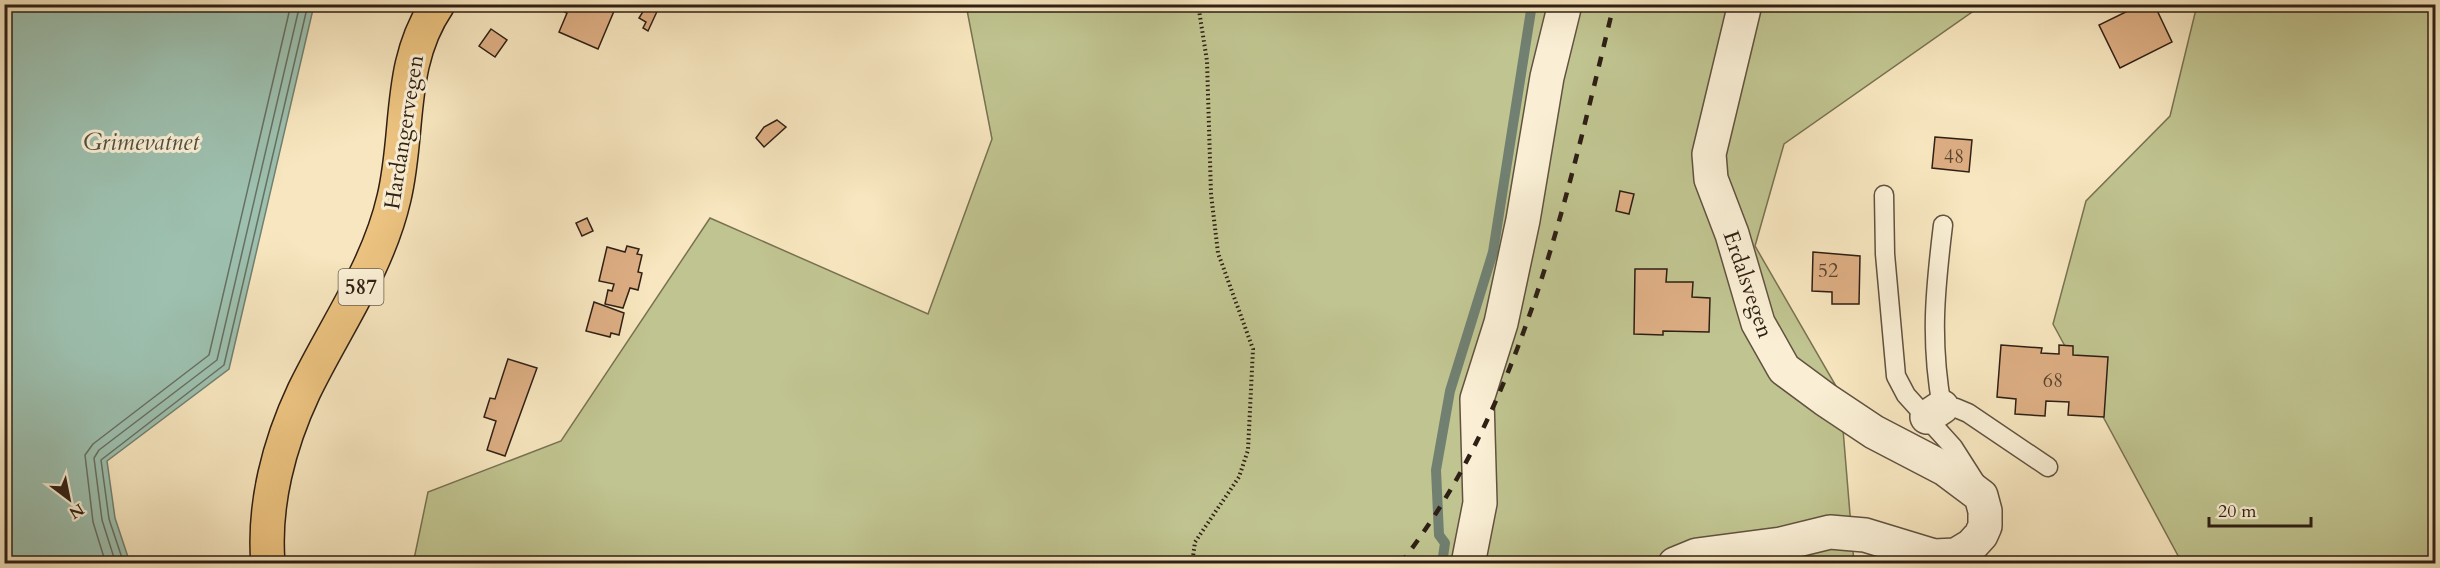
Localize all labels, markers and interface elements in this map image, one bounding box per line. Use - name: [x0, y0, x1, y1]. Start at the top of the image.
- street label: Hardangervegen: [377, 52, 431, 212]
- water label: Grimevatnet: [83, 126, 200, 159]
- house number: 48: [1944, 143, 1964, 170]
- street label: Erdalsvegen: [1716, 227, 1781, 342]
- house number: 52: [1818, 257, 1838, 284]
- road number: 587: [338, 269, 384, 305]
- house number: 68: [2043, 367, 2063, 394]
- north arrow: [39, 469, 99, 529]
- scale bar: [2209, 490, 2311, 528]
- text: N: [65, 498, 88, 524]
- text: 20 m: [2218, 499, 2257, 524]

